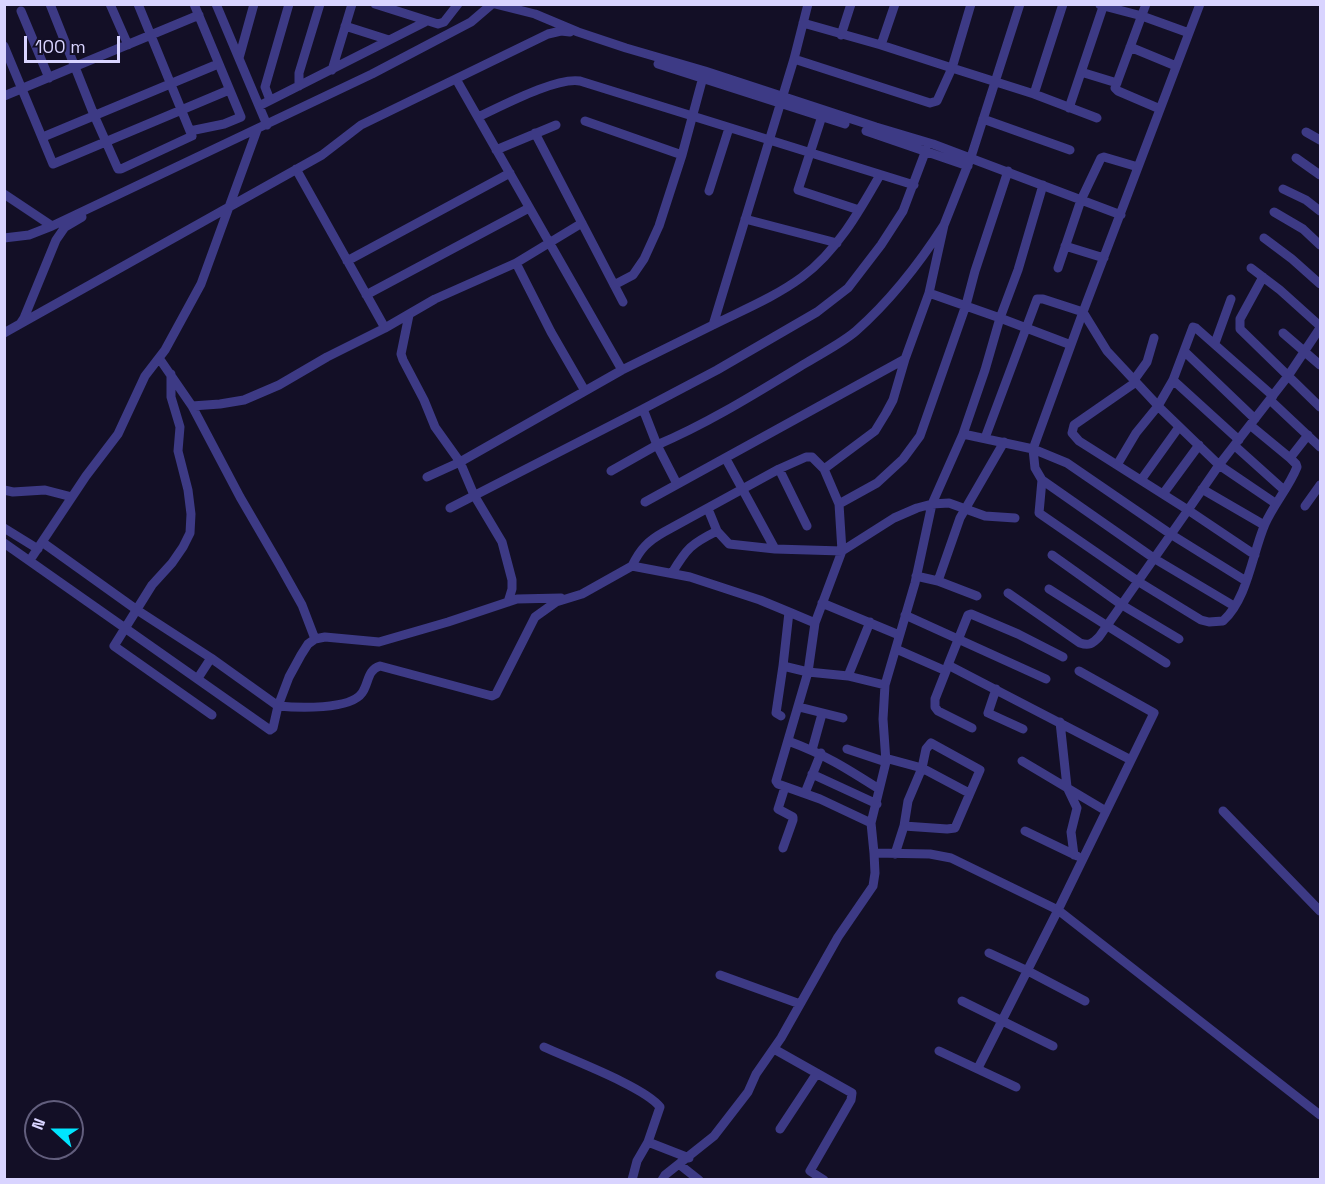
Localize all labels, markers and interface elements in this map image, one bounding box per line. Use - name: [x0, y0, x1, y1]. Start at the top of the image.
- scale bar: [27, 24, 123, 62]
- text: 100 m: [35, 35, 86, 58]
- north arrow: [24, 1100, 84, 1160]
- text: N: [27, 1115, 50, 1133]

